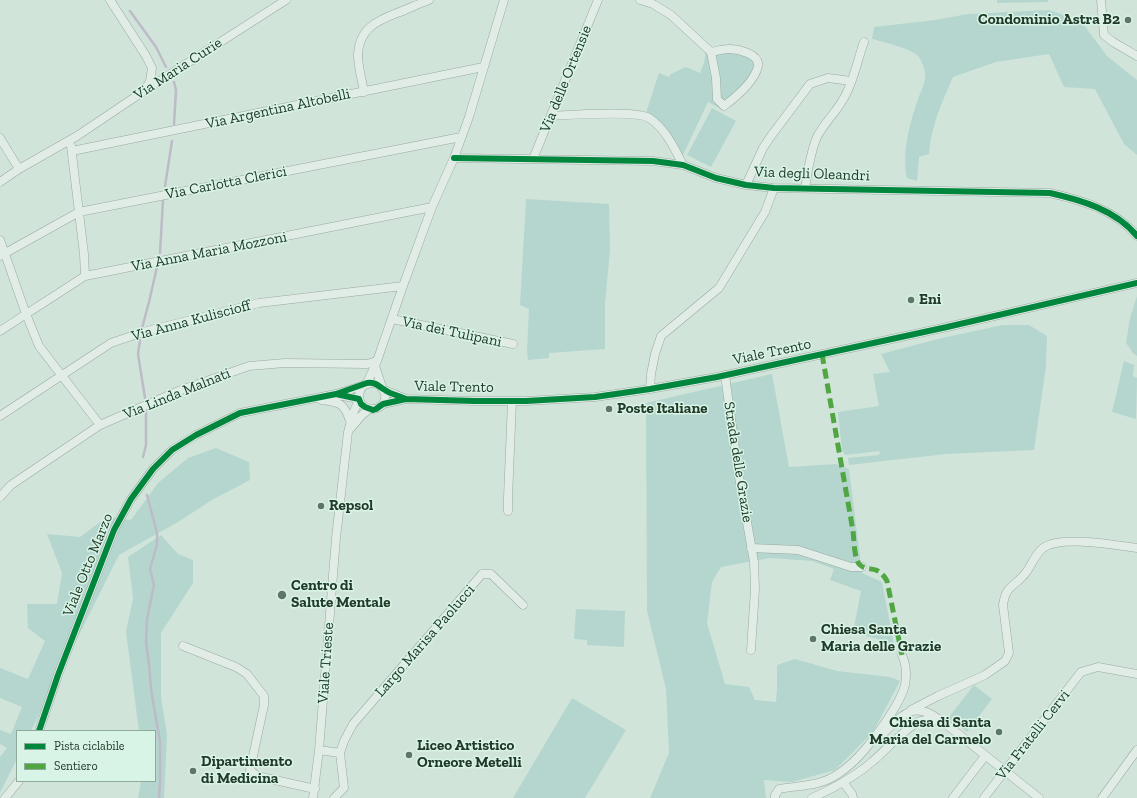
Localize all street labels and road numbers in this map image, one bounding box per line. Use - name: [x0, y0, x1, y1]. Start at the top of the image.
- street label: Via delle Ortensie: [536, 23, 596, 135]
- street label: Via Maria Curie: [131, 34, 225, 104]
- street label: Via Argentina Altobelli: [204, 85, 352, 133]
- street label: Via Carlotta Clerici: [164, 162, 288, 204]
- street label: Via degli Oleandri: [754, 163, 870, 185]
- street label: Via Anna Maria Mozzoni: [130, 228, 288, 276]
- street label: Via Anna Kuliscioff: [129, 296, 253, 346]
- street label: Via dei Tulipani: [401, 313, 503, 351]
- street label: Viale Trento: [731, 335, 813, 369]
- street label: Via Linda Malnati: [121, 364, 233, 424]
- street label: Viale Trento: [414, 377, 494, 397]
- street label: Strada delle Grazie: [720, 400, 756, 524]
- street label: Viale Otto Marzo: [59, 511, 117, 619]
- street label: Largo Marisa Paolucci: [371, 581, 479, 701]
- street label: Viale Trieste: [314, 622, 338, 704]
- street label: Via Fratelli Cervi: [992, 686, 1074, 784]

